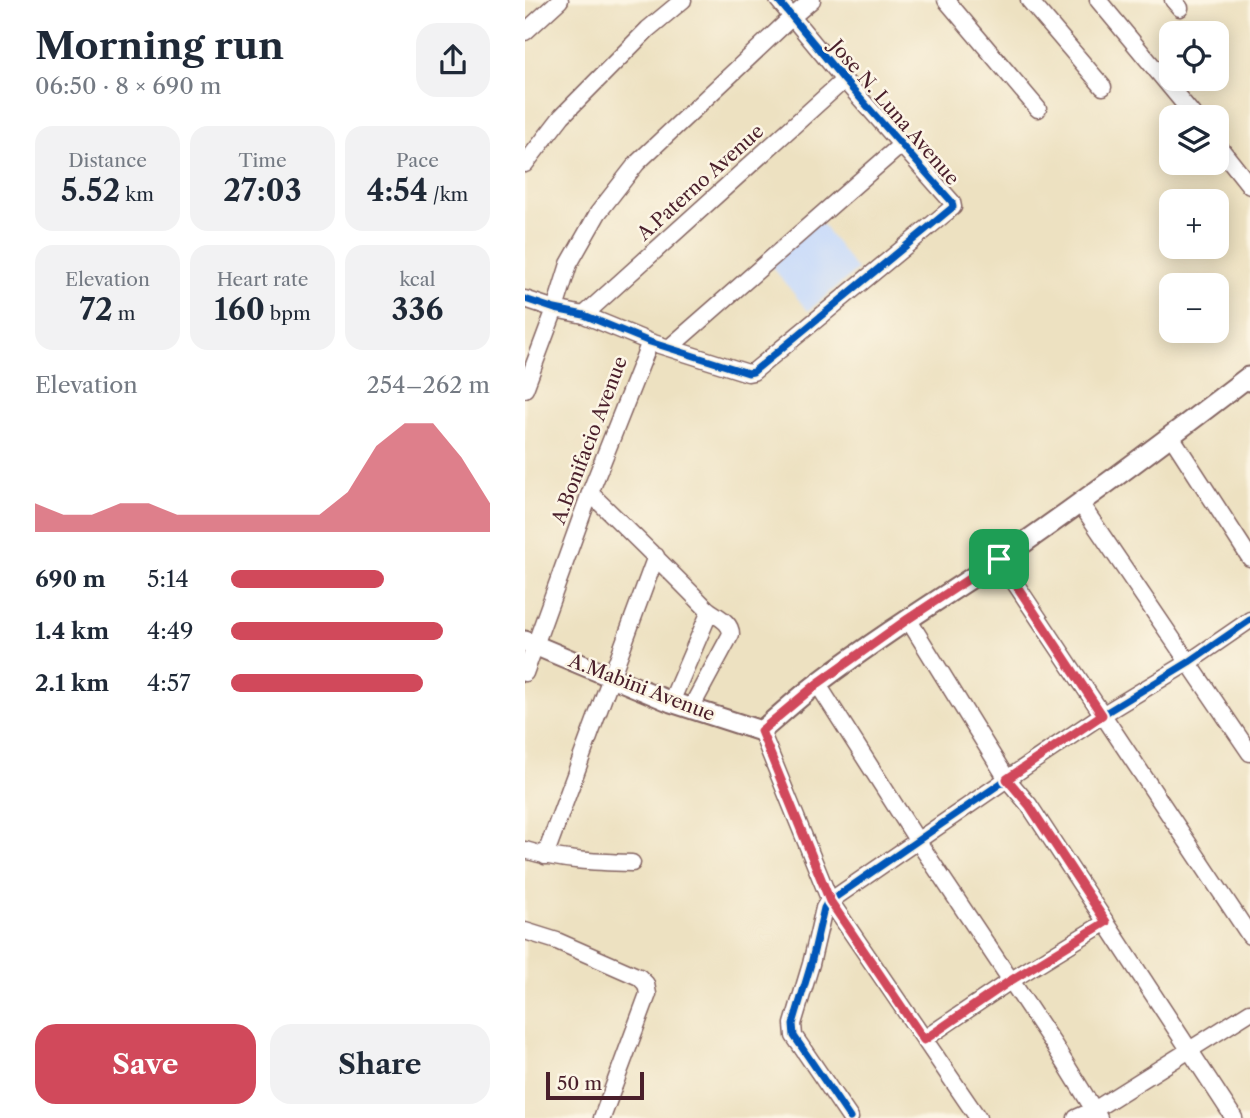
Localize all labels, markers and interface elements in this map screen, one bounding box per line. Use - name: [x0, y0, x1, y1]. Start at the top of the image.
- map controls: [1159, 21, 1229, 343]
- button: locate: [1159, 21, 1229, 91]
- text: Morning run: [35, 22, 284, 69]
- button: share: [416, 23, 490, 97]
- street label: Jose N. Luna Avenue: [823, 33, 964, 190]
- text: 06:50 · 8 × 690 m: [35, 72, 221, 100]
- button: layers: [1159, 105, 1229, 175]
- street label: A.Paterno Avenue: [632, 120, 768, 246]
- text: Distance: [68, 149, 147, 172]
- text: Time: [238, 149, 287, 172]
- text: Pace: [396, 149, 439, 172]
- text: 5.52: [61, 172, 120, 209]
- text: 27:03: [223, 172, 302, 209]
- text: 4:54: [367, 172, 428, 209]
- text: km: [120, 183, 154, 206]
- text: /km: [428, 183, 468, 206]
- button: +: [1159, 189, 1229, 259]
- text: Elevation: [65, 268, 150, 291]
- text: Heart rate: [217, 268, 308, 291]
- text: kcal: [400, 268, 435, 291]
- button: −: [1159, 273, 1229, 343]
- text: 72: [79, 291, 113, 328]
- text: 160: [214, 291, 265, 328]
- text: 336: [392, 291, 443, 328]
- text: m: [113, 302, 136, 325]
- text: bpm: [265, 302, 311, 325]
- street label: A.Bonifacio Avenue: [547, 353, 632, 528]
- text: Elevation: [35, 371, 138, 399]
- text: 254–262 m: [366, 371, 490, 399]
- pin: [969, 529, 1029, 589]
- icon: arrive: [980, 540, 1018, 578]
- text: 690 m: [35, 565, 106, 593]
- text: 5:14: [147, 565, 189, 593]
- text: 1.4 km: [35, 617, 109, 645]
- text: 4:49: [147, 617, 194, 645]
- street label: A.Mabini Avenue: [564, 649, 718, 726]
- text: 2.1 km: [35, 669, 109, 697]
- text: 4:57: [147, 669, 191, 697]
- button: Save: [35, 1024, 256, 1104]
- button: Share: [270, 1024, 490, 1104]
- scale bar: [546, 1069, 644, 1101]
- text: 50 m: [557, 1072, 602, 1095]

